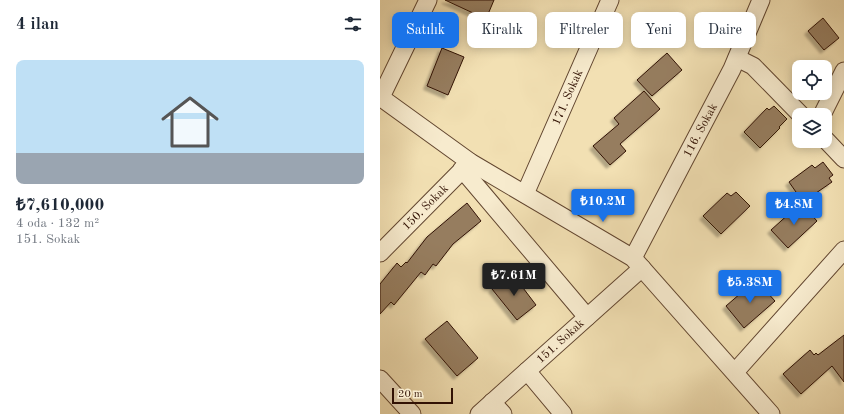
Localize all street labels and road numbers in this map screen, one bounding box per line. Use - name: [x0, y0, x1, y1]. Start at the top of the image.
- street label: 171. Sokak: [550, 68, 585, 127]
- street label: 116. Sokak: [682, 101, 720, 160]
- street label: 150. Sokak: [400, 182, 451, 233]
- street label: 151. Sokak: [534, 317, 587, 366]

